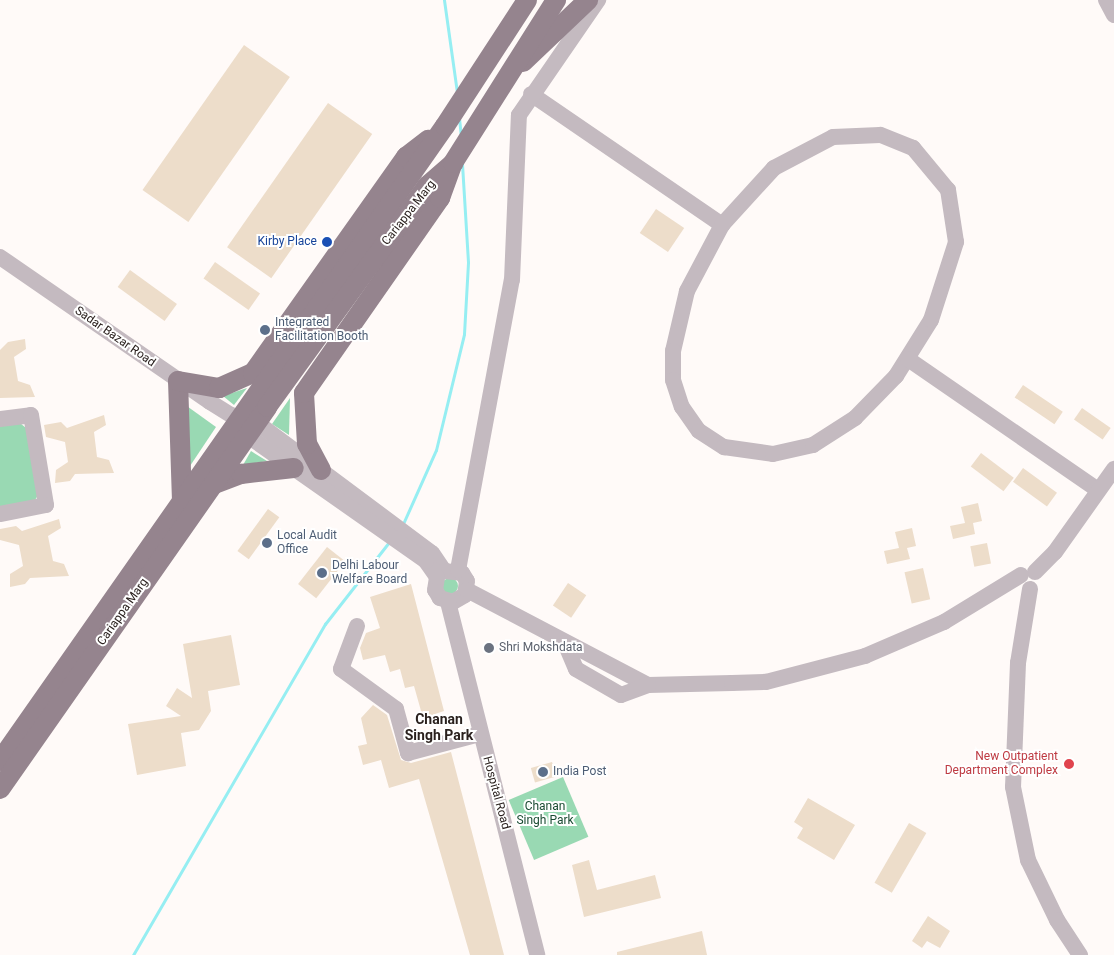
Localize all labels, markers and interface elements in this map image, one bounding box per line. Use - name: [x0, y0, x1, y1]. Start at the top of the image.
- street label: Cariappa Marg: [379, 178, 439, 248]
- place label: Kirby Place: [257, 235, 317, 249]
- marker: Kirby Place: [321, 236, 333, 248]
- street label: Sadar Bazar Road: [72, 304, 158, 370]
- place label: Integrated Facilitation Booth: [275, 316, 368, 344]
- marker: Integrated Facilitation Booth: [259, 324, 271, 336]
- place label: Local Audit Office: [277, 529, 337, 557]
- marker: Local Audit Office: [261, 537, 273, 549]
- place label: Delhi Labour Welfare Board: [332, 559, 407, 587]
- marker: Delhi Labour Welfare Board: [316, 567, 328, 579]
- street label: Cariappa Marg: [95, 576, 151, 648]
- place label: Shri Mokshdata: [499, 641, 583, 655]
- marker: Shri Mokshdata: [483, 642, 495, 654]
- district label: Chanan Singh Park: [405, 711, 473, 744]
- place label: New Outpatient Department Complex: [945, 750, 1058, 778]
- street label: Hospital Road: [479, 755, 513, 831]
- marker: New Outpatient Department Complex: [1062, 757, 1076, 771]
- place label: India Post: [553, 765, 607, 779]
- marker: India Post: [537, 766, 549, 778]
- park label: Chanan Singh Park: [516, 800, 574, 828]

